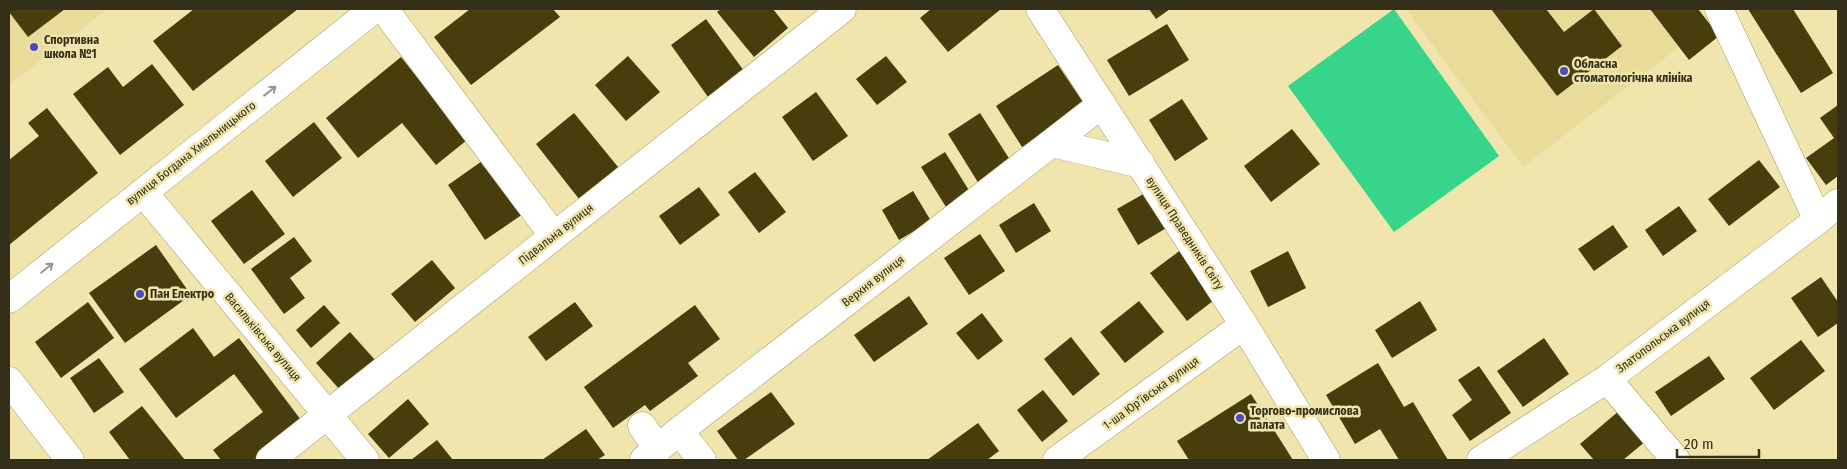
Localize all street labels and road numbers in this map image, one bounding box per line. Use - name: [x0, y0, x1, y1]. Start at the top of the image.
- street label: вулиця Богдана Хмельницького: [123, 98, 259, 208]
- street label: вулиця Праведників Світу: [1143, 174, 1227, 293]
- street label: Підвальна вулиця: [516, 200, 596, 268]
- street label: Верхня вулиця: [839, 252, 907, 310]
- street label: Васильківська вулиця: [222, 290, 304, 384]
- street label: Златопольська вулиця: [1613, 296, 1713, 376]
- street label: 1-ша Юрʼївська вулиця: [1100, 354, 1202, 432]

